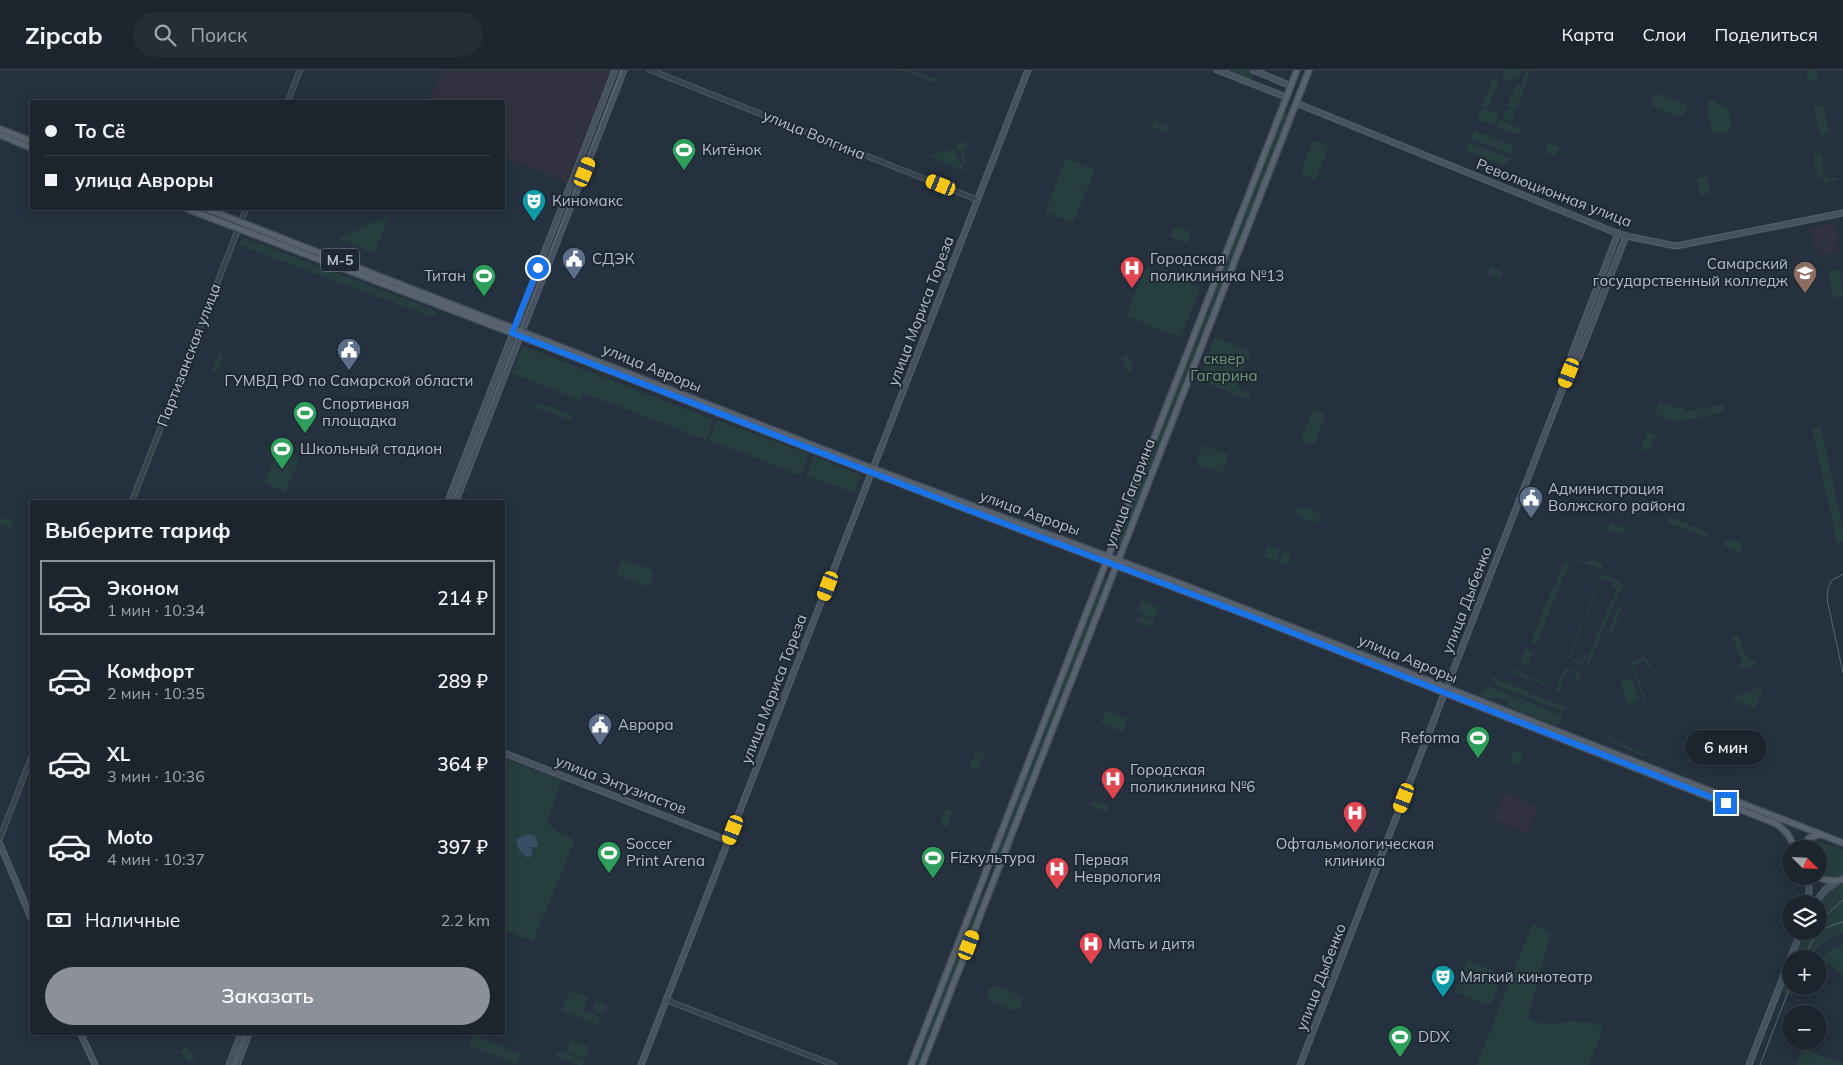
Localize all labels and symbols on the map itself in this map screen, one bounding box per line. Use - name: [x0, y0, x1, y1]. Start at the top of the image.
- street label: улица Волгина: [760, 105, 868, 164]
- sports icon: Китёнок: [671, 137, 697, 171]
- place label: Китёнок: [702, 140, 763, 159]
- street label: Революционная улица: [1474, 154, 1635, 231]
- car: [572, 155, 597, 189]
- car: [924, 172, 957, 198]
- theatre icon: Киномакс: [521, 188, 547, 222]
- place label: Киномакс: [552, 191, 623, 210]
- street label: улица Мориса Тореза: [883, 233, 958, 388]
- public building icon: СДЭК: [561, 246, 587, 280]
- road number: М-5: [321, 248, 359, 272]
- place label: СДЭК: [592, 249, 635, 268]
- place label: Городская поликлиника №13: [1150, 249, 1284, 285]
- place label: Самарский государственный колледж: [1593, 254, 1789, 290]
- hospital icon: Городская поликлиника №13: [1119, 255, 1145, 289]
- route start: [527, 257, 549, 279]
- school or university icon: Самарский государственный колледж: [1792, 260, 1818, 294]
- sports icon: Титан: [471, 263, 497, 297]
- place label: Титан: [424, 266, 466, 285]
- street label: Партизанская улица: [152, 281, 225, 429]
- public building icon: ГУМВД РФ по Самарской области: [336, 337, 362, 371]
- street label: улица Авроры: [600, 339, 705, 396]
- park label: сквер Гагарина: [1190, 349, 1258, 385]
- car: [1556, 356, 1581, 390]
- place label: ГУМВД РФ по Самарской области: [224, 371, 474, 390]
- place label: Спортивная площадка: [322, 394, 410, 430]
- sports icon: Спортивная площадка: [292, 400, 318, 434]
- sports icon: Школьный стадион: [269, 436, 295, 470]
- street label: улица Гагарина: [1100, 436, 1159, 550]
- place label: Школьный стадион: [300, 439, 442, 458]
- place label: Администрация Волжского района: [1548, 479, 1685, 515]
- public building icon: Администрация Волжского района: [1518, 485, 1544, 519]
- street label: улица Авроры: [977, 486, 1083, 539]
- street label: улица Дыбенко: [1437, 543, 1496, 656]
- car: [815, 569, 840, 603]
- street label: улица Мориса Тореза: [736, 611, 811, 766]
- street label: улица Авроры: [1356, 630, 1461, 687]
- public building icon: Аврора: [587, 712, 613, 746]
- place label: Аврора: [618, 715, 674, 734]
- sports icon: Reforma: [1465, 725, 1491, 759]
- place label: Reforma: [1401, 728, 1460, 747]
- callout: 6 мин: [1685, 730, 1767, 766]
- street label: улица Энтузиастов: [553, 751, 689, 818]
- place label: Городская поликлиника №6: [1130, 760, 1255, 796]
- hospital icon: Городская поликлиника №6: [1100, 766, 1126, 800]
- car: [1391, 781, 1416, 815]
- route end: [1715, 792, 1737, 814]
- hospital icon: Офтальмологическая клиника: [1342, 800, 1368, 834]
- car: [720, 813, 745, 847]
- place label: Soccer Print Arena: [626, 834, 705, 870]
- place label: Офтальмологическая клиника: [1276, 834, 1434, 870]
- sports icon: Soccer Print Arena: [596, 840, 622, 874]
- north arrow: [1782, 840, 1828, 885]
- sports icon: Fizкультура: [920, 845, 946, 879]
- place label: Fizкультура: [950, 848, 1035, 867]
- place label: Первая Неврология: [1074, 850, 1161, 886]
- hospital icon: Первая Неврология: [1044, 856, 1070, 890]
- street label: улица Дыбенко: [1291, 920, 1350, 1033]
- car: [956, 928, 981, 962]
- hospital icon: Мать и дитя: [1078, 931, 1104, 965]
- place label: Мать и дитя: [1108, 934, 1195, 953]
- theatre icon: Мягкий кинотеатр: [1430, 964, 1456, 998]
- place label: Мягкий кинотеатр: [1460, 967, 1593, 986]
- sports icon: DDX: [1387, 1024, 1413, 1058]
- place label: DDX: [1418, 1027, 1450, 1046]

